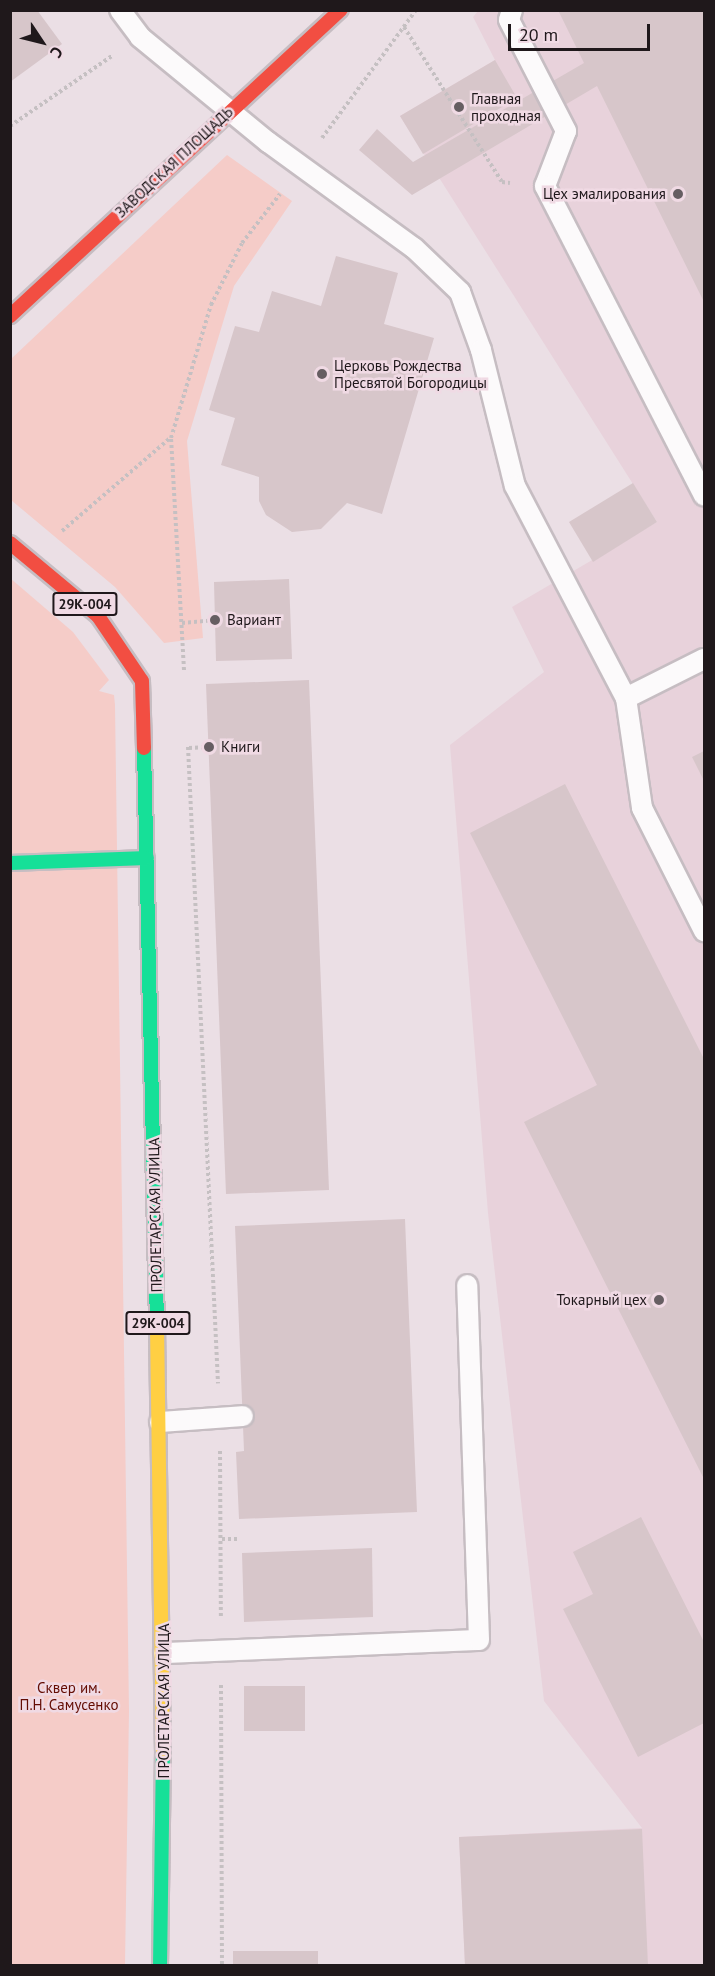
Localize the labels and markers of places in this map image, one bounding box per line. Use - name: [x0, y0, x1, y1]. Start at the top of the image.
- place label: Главная проходная: [471, 89, 541, 124]
- marker: Главная проходная: [452, 100, 466, 114]
- place label: Цех эмалирования: [543, 185, 666, 203]
- marker: Цех эмалирования: [671, 187, 685, 201]
- place label: Церковь Рождества Пресвятой Богородицы: [334, 356, 487, 391]
- marker: Церковь Рождества Пресвятой Богородицы: [315, 367, 329, 381]
- place label: Вариант: [227, 611, 281, 629]
- marker: Вариант: [208, 613, 222, 627]
- place label: Книги: [221, 738, 260, 756]
- marker: Книги: [202, 740, 216, 754]
- place label: Токарный цех: [556, 1291, 647, 1309]
- marker: Токарный цех: [652, 1293, 666, 1307]

